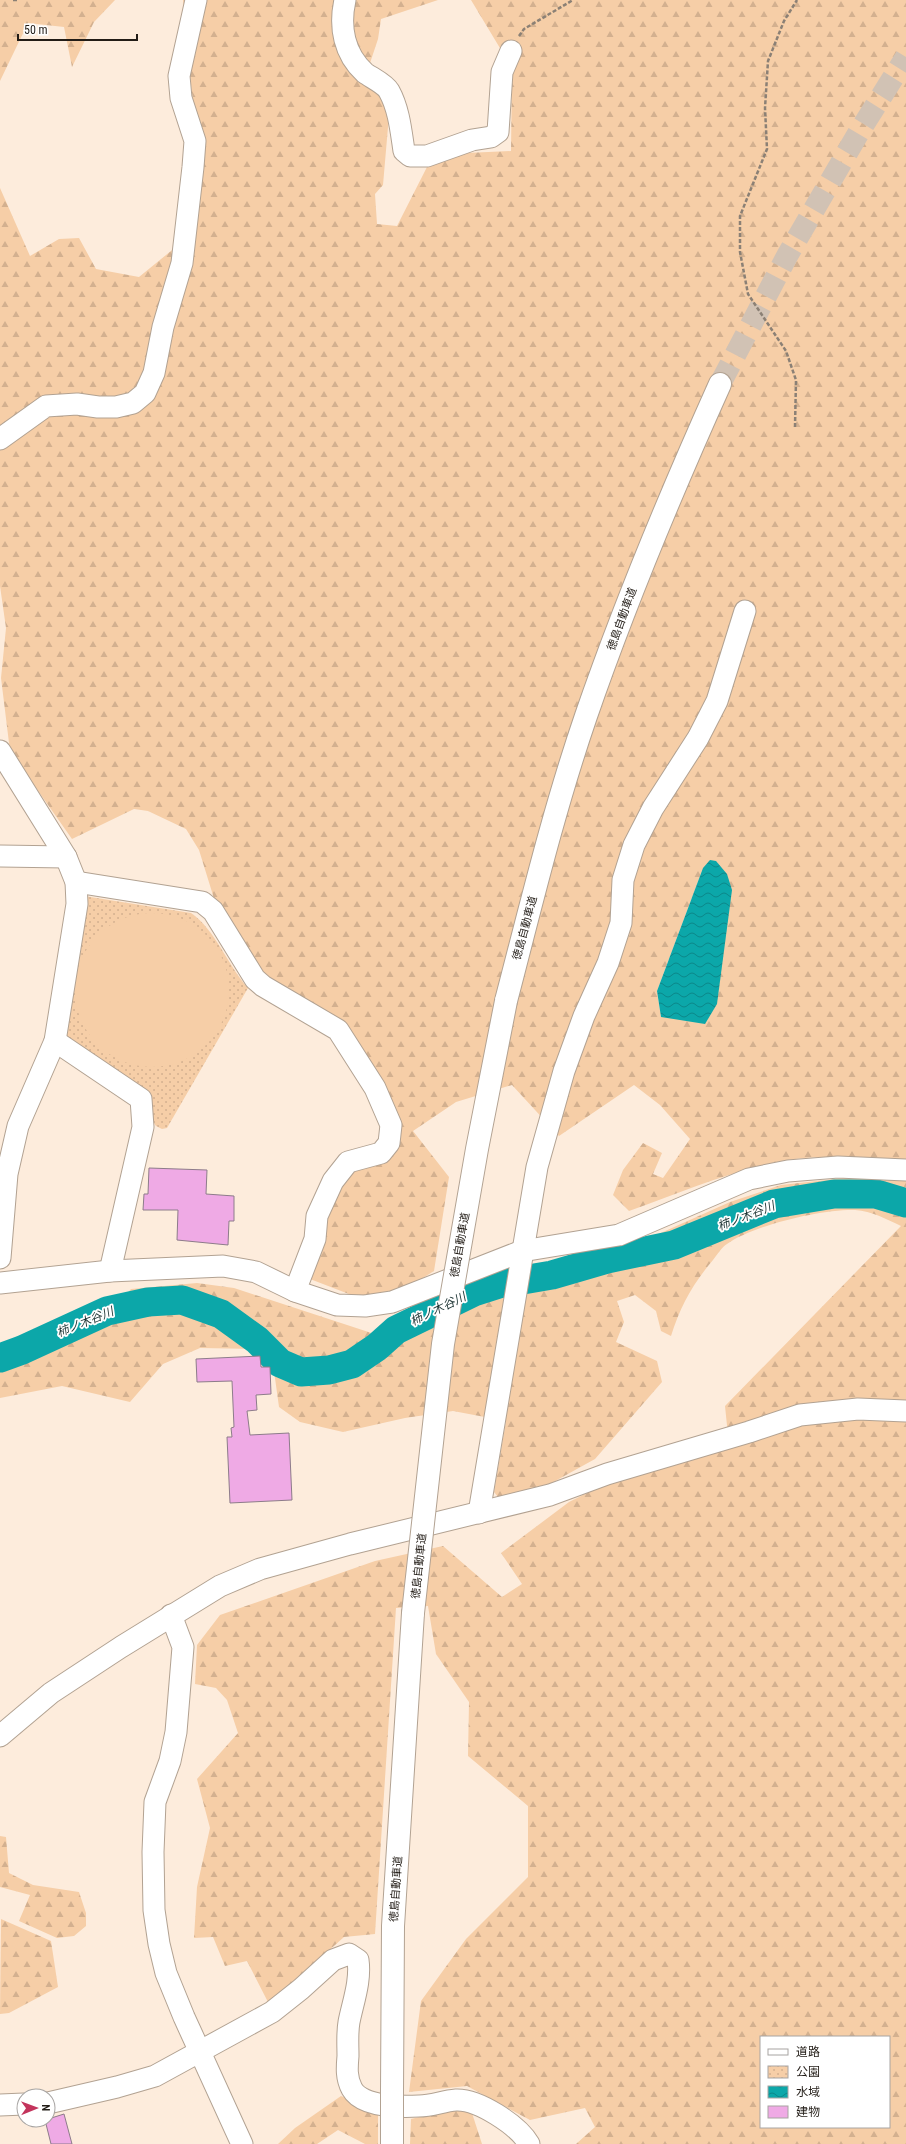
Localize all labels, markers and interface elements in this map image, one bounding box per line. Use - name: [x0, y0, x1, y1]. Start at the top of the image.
- scale bar: [18, 16, 137, 42]
- text: 50 m: [24, 23, 48, 37]
- street label: 徳島自動車道: [605, 586, 639, 652]
- street label: 徳島自動車道: [510, 894, 540, 962]
- water label: 柿ノ木谷川: [715, 1198, 778, 1233]
- street label: 徳島自動車道: [448, 1211, 472, 1279]
- water label: 柿ノ木谷川: [408, 1289, 470, 1328]
- water label: 柿ノ木谷川: [55, 1304, 117, 1340]
- street label: 徳島自動車道: [409, 1533, 429, 1599]
- street label: 徳島自動車道: [387, 1856, 405, 1922]
- legend: [760, 2036, 890, 2128]
- text: 道路: [796, 2045, 820, 2059]
- text: 公園: [796, 2065, 820, 2079]
- text: 水域: [796, 2085, 820, 2099]
- north arrow: [16, 2088, 56, 2128]
- text: N: [39, 2104, 52, 2112]
- text: 建物: [796, 2105, 820, 2119]

